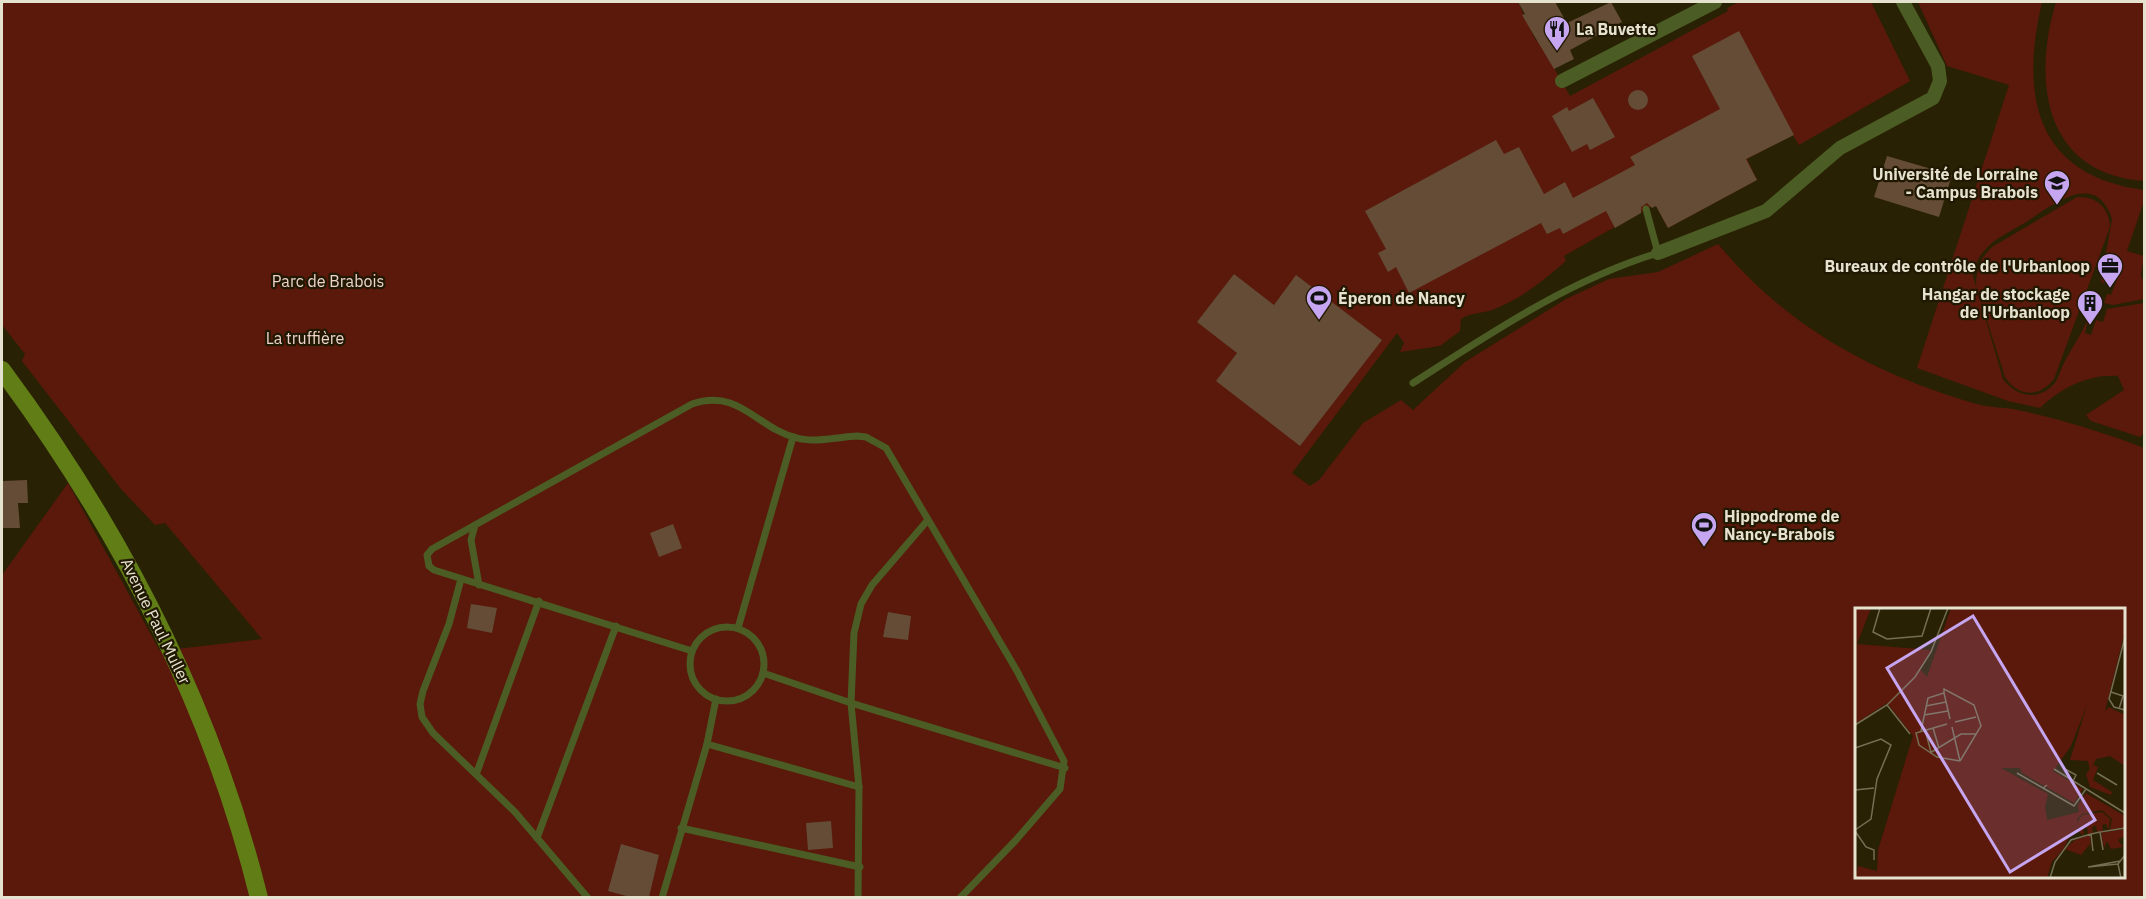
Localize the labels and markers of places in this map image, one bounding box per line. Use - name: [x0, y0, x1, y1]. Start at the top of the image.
- restaurant icon: La Buvette: [1542, 14, 1572, 52]
- place label: La Buvette: [1576, 19, 1656, 39]
- place label: Université de Lorraine - Campus Brabois: [1873, 164, 2038, 202]
- school or university icon: Université de Lorraine - Campus Brabois: [2042, 168, 2072, 206]
- office icon: Bureaux de contrôle de l'Urbanloop: [2095, 251, 2125, 289]
- place label: Bureaux de contrôle de l'Urbanloop: [1824, 256, 2090, 276]
- sports icon: Éperon de Nancy: [1304, 283, 1334, 321]
- place label: Hangar de stockage de l'Urbanloop: [1922, 284, 2070, 322]
- place label: Éperon de Nancy: [1338, 287, 1465, 308]
- building icon: Hangar de stockage de l'Urbanloop: [2075, 288, 2105, 326]
- place label: Hippodrome de Nancy-Brabois: [1724, 506, 1840, 544]
- sports icon: Hippodrome de Nancy-Brabois: [1689, 510, 1719, 548]

